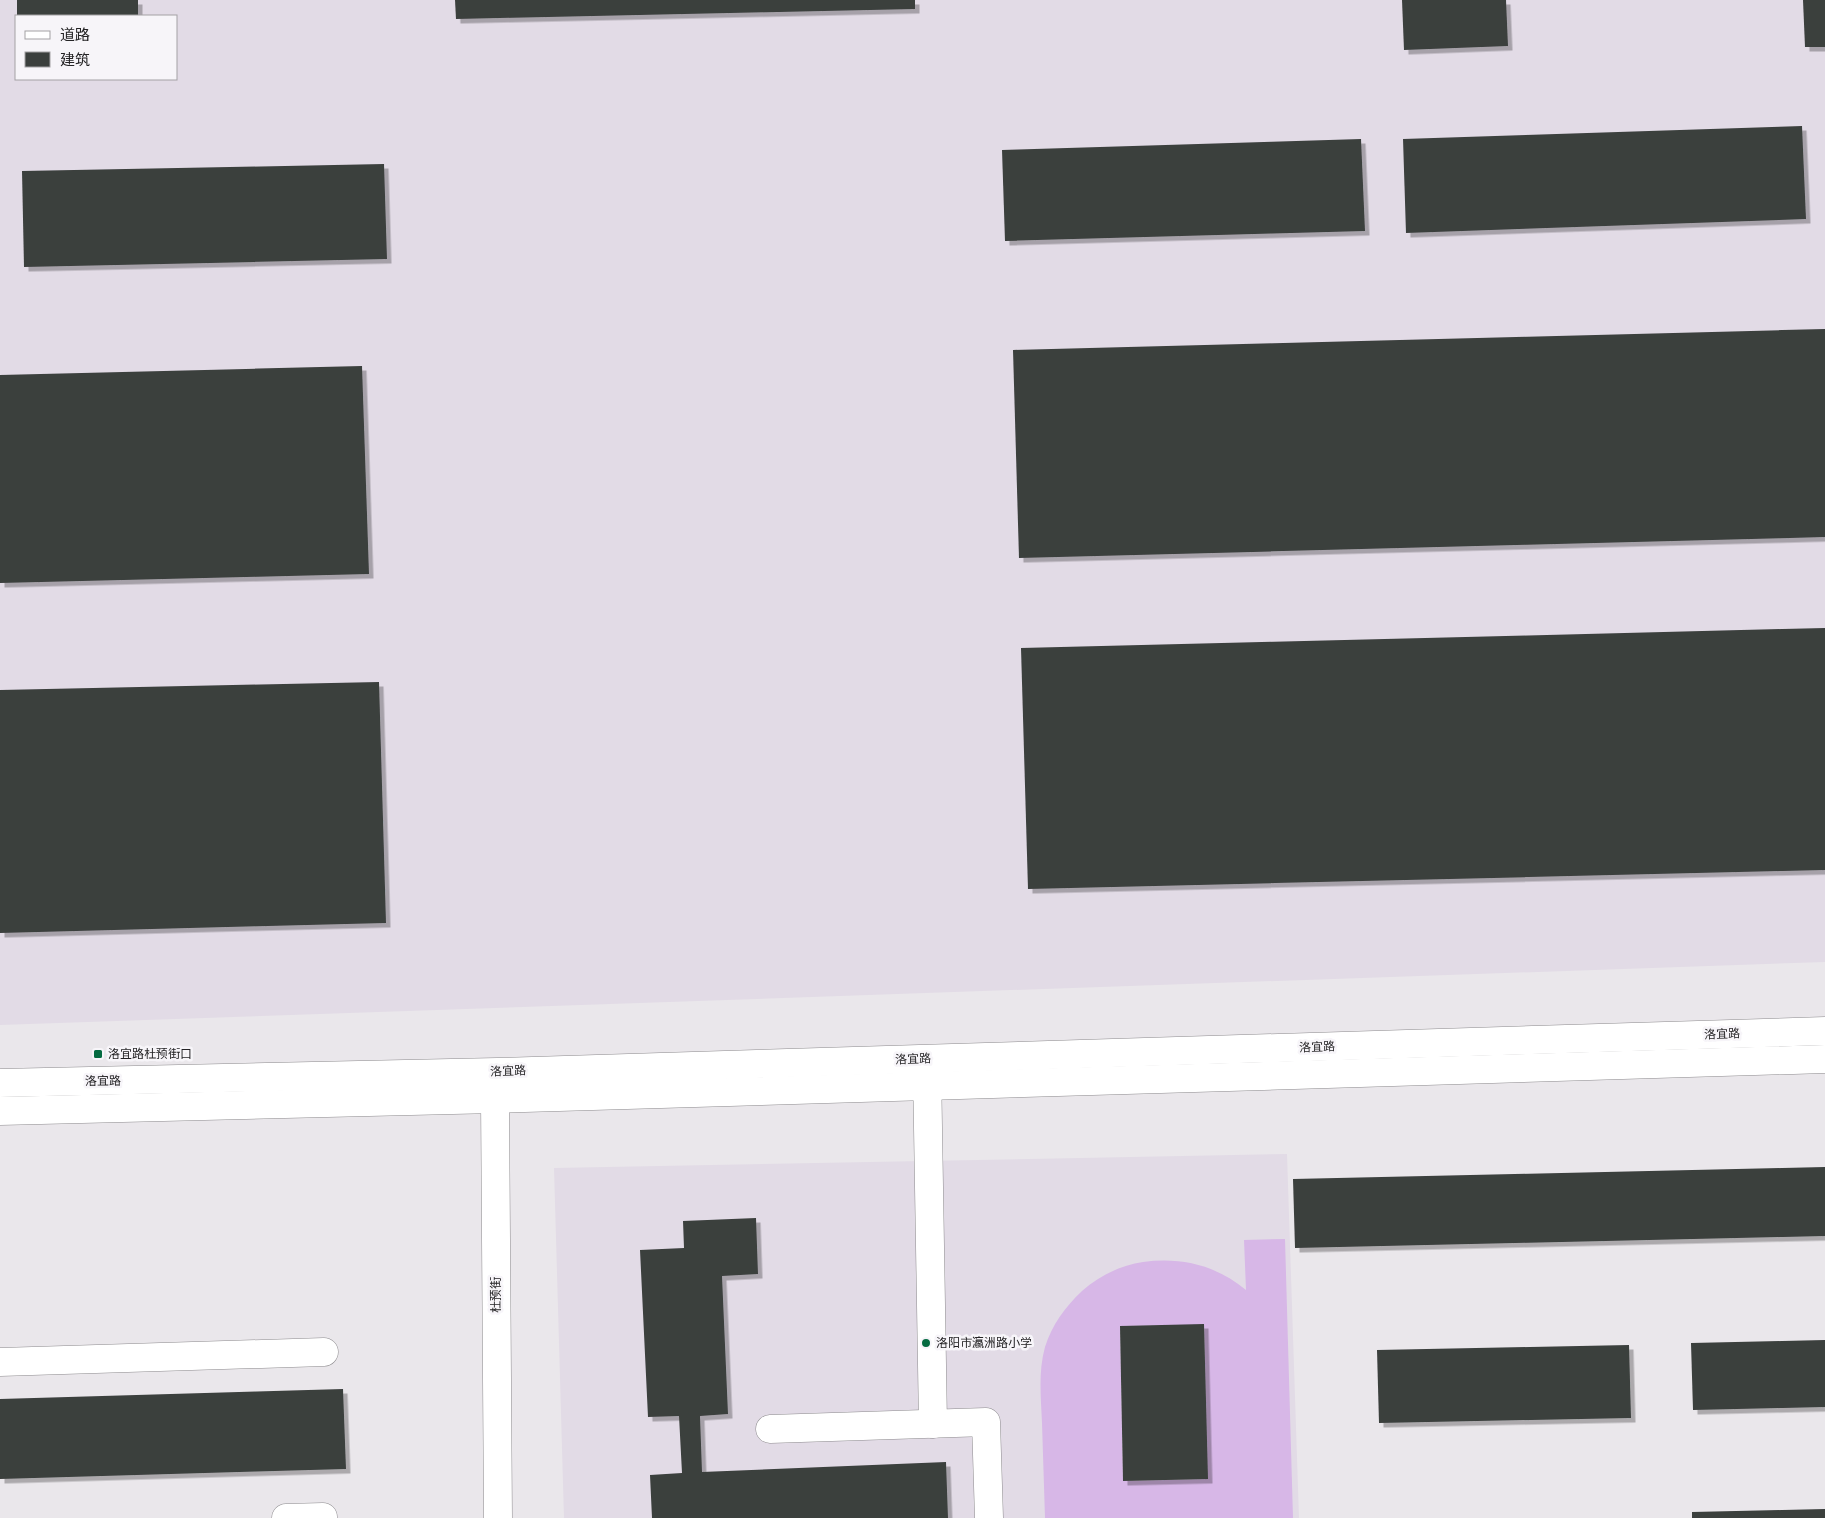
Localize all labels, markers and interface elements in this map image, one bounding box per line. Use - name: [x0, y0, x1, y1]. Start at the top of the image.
- legend: [15, 15, 178, 80]
- text: 道路: [60, 24, 90, 44]
- text: 建筑: [60, 49, 90, 69]
- street label: 洛宜路: [1704, 1024, 1740, 1042]
- street label: 洛宜路: [1299, 1037, 1335, 1055]
- place label: 洛宜路杜预街口: [108, 1045, 192, 1061]
- marker: 洛宜路杜预街口: [92, 1048, 104, 1060]
- street label: 洛宜路: [895, 1049, 931, 1067]
- street label: 洛宜路: [490, 1061, 526, 1079]
- street label: 洛宜路: [85, 1072, 121, 1088]
- street label: 杜预街: [487, 1277, 503, 1313]
- place label: 洛阳市瀛洲路小学: [936, 1334, 1032, 1350]
- marker: 洛阳市瀛洲路小学: [920, 1337, 932, 1349]

